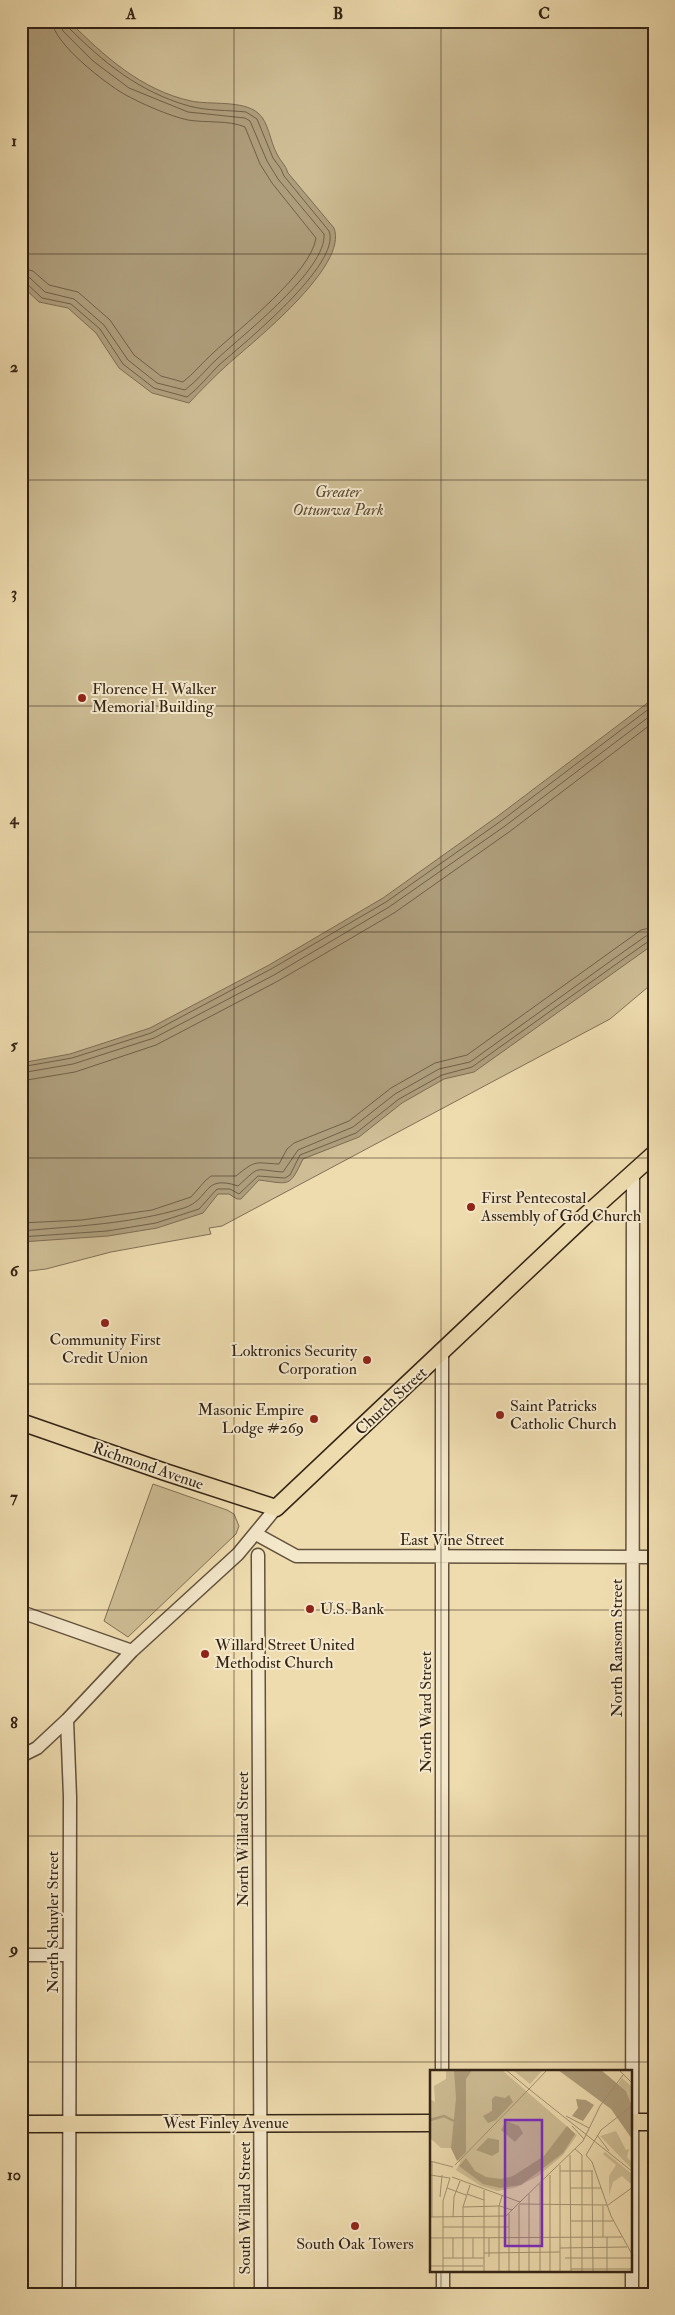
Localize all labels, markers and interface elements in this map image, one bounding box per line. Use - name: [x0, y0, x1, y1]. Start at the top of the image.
- text: A: [125, 4, 137, 24]
- text: B: [333, 4, 343, 24]
- text: C: [538, 4, 550, 24]
- text: 1: [11, 131, 17, 151]
- text: 2: [10, 357, 18, 377]
- park label: Greater Ottumwa Park: [292, 482, 384, 520]
- text: 3: [11, 583, 17, 603]
- place label: Florence H. Walker Memorial Building: [92, 679, 216, 717]
- marker: Florence H. Walker Memorial Building: [76, 692, 88, 704]
- text: 4: [9, 809, 20, 829]
- text: 5: [10, 1035, 18, 1055]
- place label: First Pentecostal Assembly of God Church: [480, 1188, 642, 1226]
- marker: First Pentecostal Assembly of God Church: [465, 1201, 477, 1213]
- text: 6: [10, 1261, 20, 1281]
- marker: Community First Credit Union: [99, 1317, 111, 1329]
- place label: Community First Credit Union: [49, 1330, 161, 1368]
- place label: Loktronics Security Corporation: [231, 1341, 358, 1380]
- marker: Loktronics Security Corporation: [361, 1354, 373, 1366]
- street label: Church Street: [351, 1363, 431, 1439]
- place label: Saint Patricks Catholic Church: [510, 1396, 617, 1434]
- place label: Masonic Empire Lodge #269: [198, 1400, 304, 1438]
- marker: Saint Patricks Catholic Church: [494, 1409, 506, 1421]
- marker: Masonic Empire Lodge #269: [308, 1413, 320, 1425]
- street label: Richmond Avenue: [90, 1438, 207, 1494]
- text: 7: [10, 1487, 18, 1507]
- street label: East Vine Street: [400, 1530, 504, 1550]
- street label: North Ransom Street: [607, 1579, 627, 1717]
- place label: U.S. Bank: [320, 1599, 384, 1619]
- marker: U.S. Bank: [304, 1603, 316, 1615]
- place label: Willard Street United Methodist Church: [214, 1635, 355, 1673]
- marker: Willard Street United Methodist Church: [199, 1648, 211, 1660]
- street label: North Ward Street: [416, 1651, 436, 1773]
- text: 8: [10, 1713, 18, 1733]
- street label: North Willard Street: [233, 1771, 253, 1907]
- street label: North Schuyler Street: [43, 1851, 63, 1993]
- text: 9: [8, 1939, 18, 1959]
- inset map: [430, 2070, 632, 2272]
- street label: West Finley Avenue: [162, 2113, 289, 2133]
- street label: South Willard Street: [235, 2142, 255, 2274]
- text: 10: [7, 2165, 21, 2185]
- marker: South Oak Towers: [349, 2220, 361, 2232]
- place label: South Oak Towers: [296, 2234, 414, 2254]

